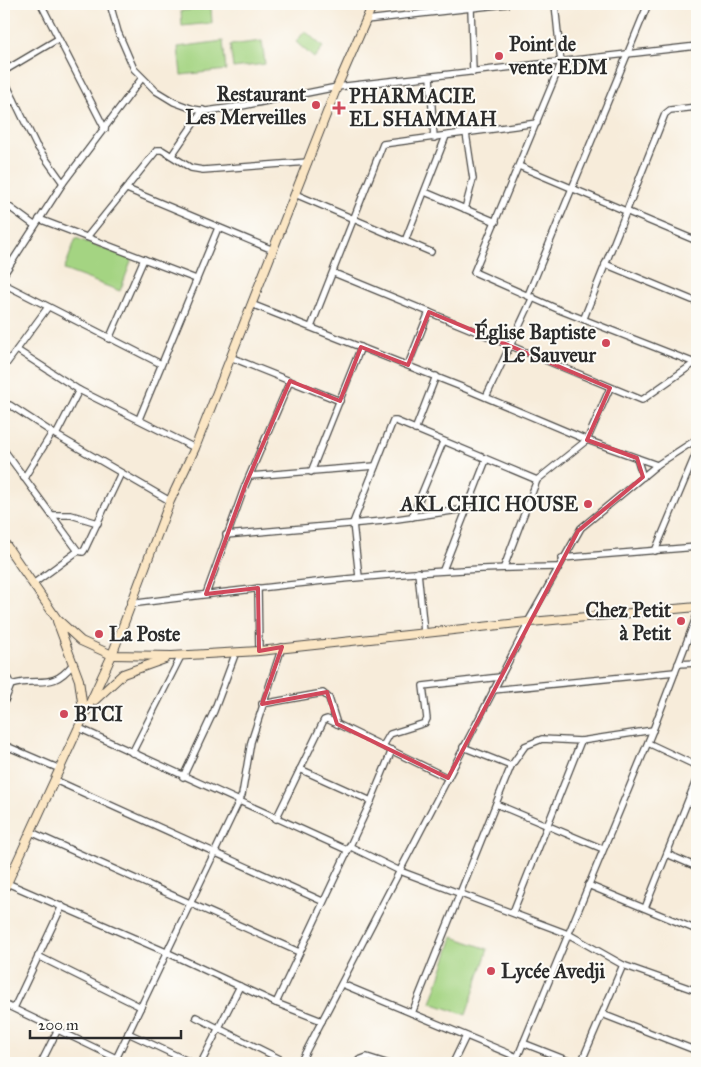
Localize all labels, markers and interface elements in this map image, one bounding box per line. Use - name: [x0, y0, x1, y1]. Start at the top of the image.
- place label: Point de vente EDM: [508, 32, 608, 79]
- marker: Point de vente EDM: [493, 50, 505, 62]
- place label: Restaurant Les Merveilles: [185, 82, 307, 129]
- place label: PHARMACIE EL SHAMMAH: [349, 84, 497, 131]
- marker: Restaurant Les Merveilles: [310, 99, 322, 111]
- marker: PHARMACIE EL SHAMMAH: [333, 102, 345, 114]
- place label: Église Baptiste Le Sauveur: [475, 318, 597, 367]
- marker: Église Baptiste Le Sauveur: [600, 337, 612, 349]
- place label: AKL CHIC HOUSE: [398, 492, 579, 516]
- marker: AKL CHIC HOUSE: [582, 498, 594, 510]
- place label: Chez Petit à Petit: [586, 598, 672, 645]
- marker: Chez Petit à Petit: [675, 615, 687, 627]
- place label: La Poste: [109, 622, 181, 646]
- marker: La Poste: [93, 628, 105, 640]
- place label: BTCI: [74, 702, 124, 726]
- marker: BTCI: [58, 708, 70, 720]
- place label: Lycée Avedji: [501, 959, 605, 984]
- marker: Lycée Avedji: [485, 965, 497, 977]
- scale bar: [30, 1007, 181, 1039]
- text: 200 m: [38, 1016, 79, 1034]

